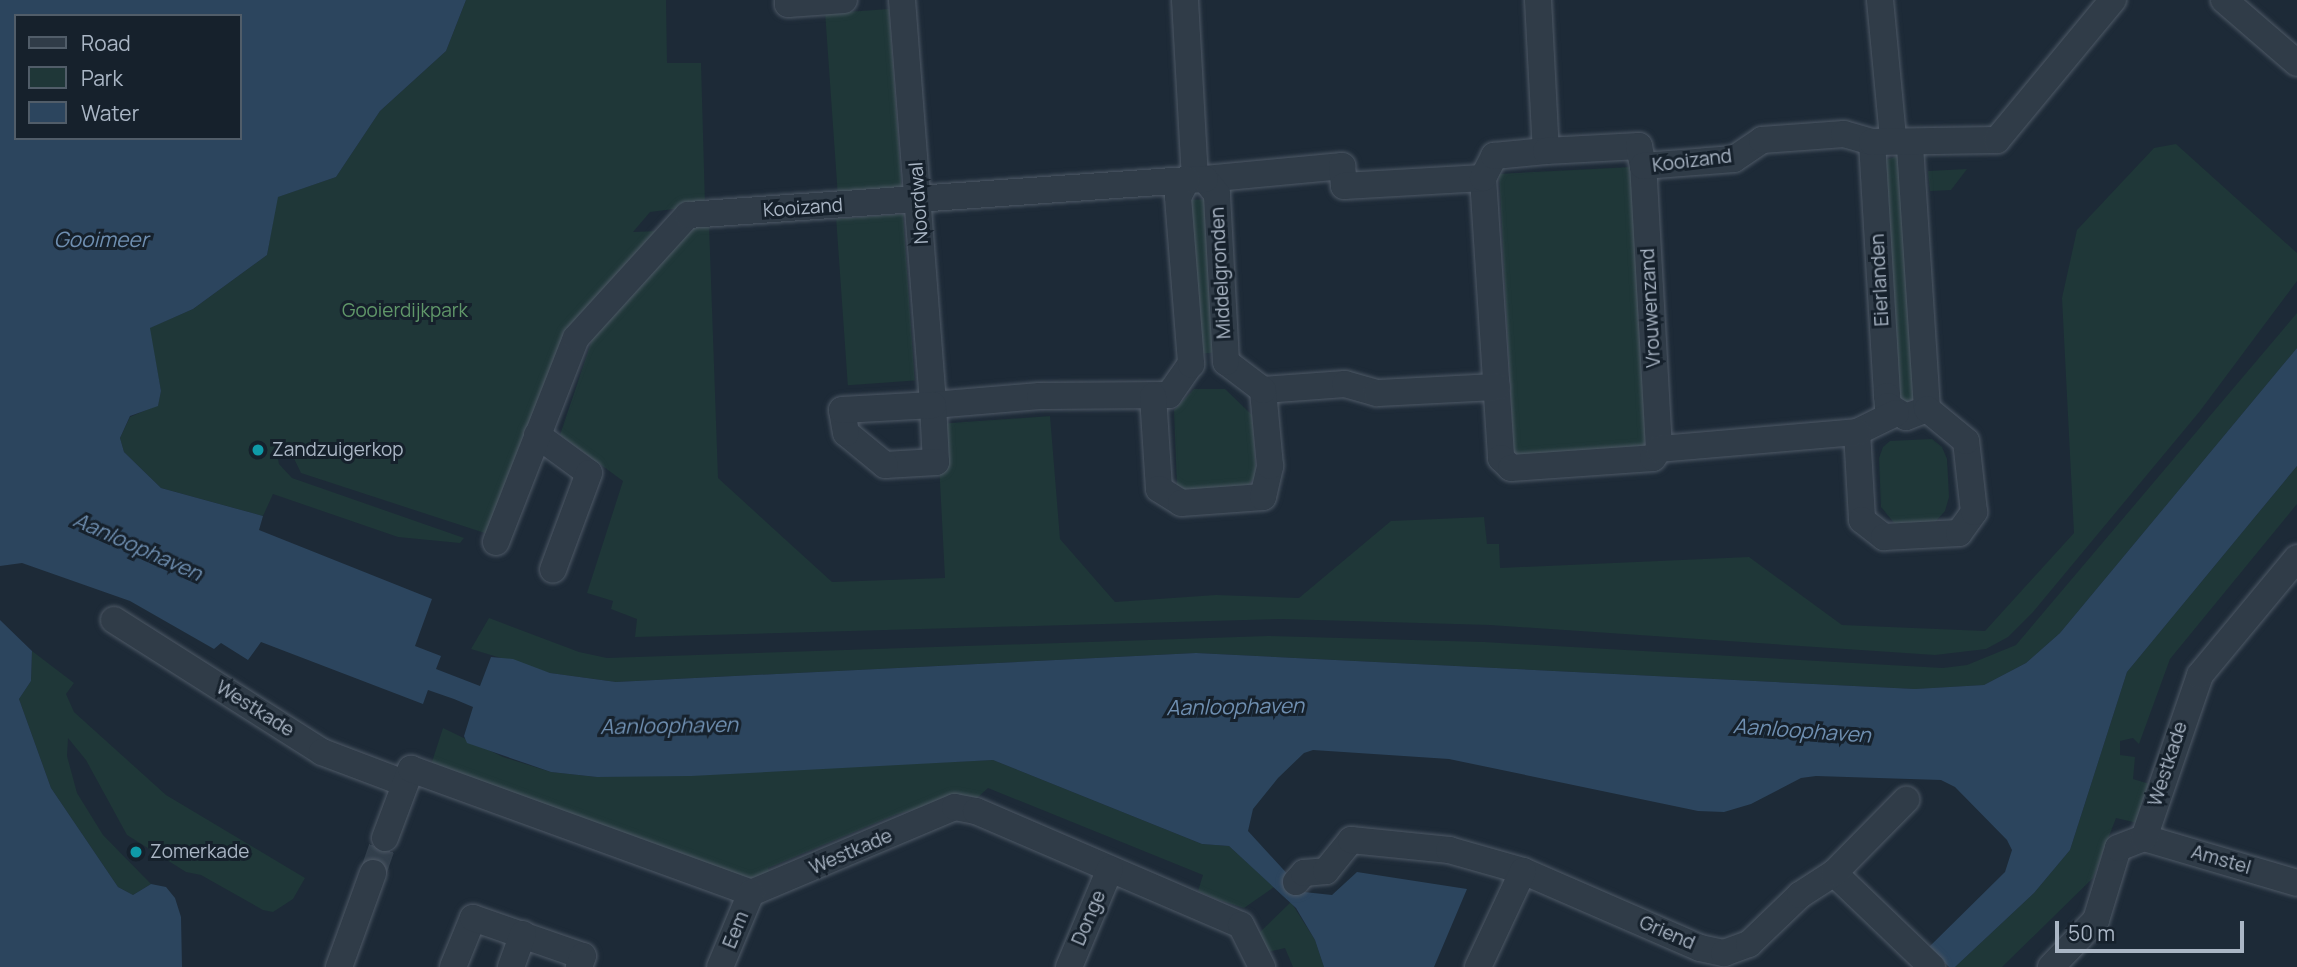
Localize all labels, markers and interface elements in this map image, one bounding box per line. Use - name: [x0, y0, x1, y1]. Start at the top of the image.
- legend: [14, 14, 242, 140]
- text: Road: [81, 29, 131, 57]
- text: Park: [81, 64, 123, 92]
- text: Water: [81, 99, 139, 127]
- street label: Kooizand: [1651, 145, 1733, 177]
- street label: Noordwal: [905, 161, 933, 245]
- street label: Kooizand: [762, 194, 844, 222]
- street label: Middelgronden: [1206, 206, 1236, 340]
- water label: Gooimeer: [54, 226, 148, 252]
- street label: Eierlanden: [1866, 233, 1894, 327]
- street label: Vrouwenzand: [1636, 248, 1666, 368]
- park label: Gooierdijkpark: [342, 300, 468, 322]
- place label: Zandzuigerkop: [272, 439, 403, 461]
- marker: Zandzuigerkop: [250, 442, 266, 458]
- water label: Aanloophaven: [70, 506, 206, 586]
- street label: Westkade: [212, 676, 298, 742]
- water label: Aanloophaven: [1166, 692, 1304, 720]
- water label: Aanloophaven: [600, 711, 738, 739]
- water label: Aanloophaven: [1732, 713, 1872, 747]
- street label: Westkade: [2144, 719, 2192, 809]
- street label: Westkade: [806, 824, 896, 880]
- place label: Zomerkade: [150, 841, 249, 863]
- street label: Amstel: [2189, 841, 2253, 879]
- marker: Zomerkade: [128, 844, 144, 860]
- street label: Donge: [1067, 887, 1111, 949]
- street label: Eem: [718, 908, 754, 952]
- scale bar: [2059, 908, 2248, 952]
- street label: Griend: [1636, 911, 1698, 955]
- text: 50 m: [2068, 919, 2115, 947]

